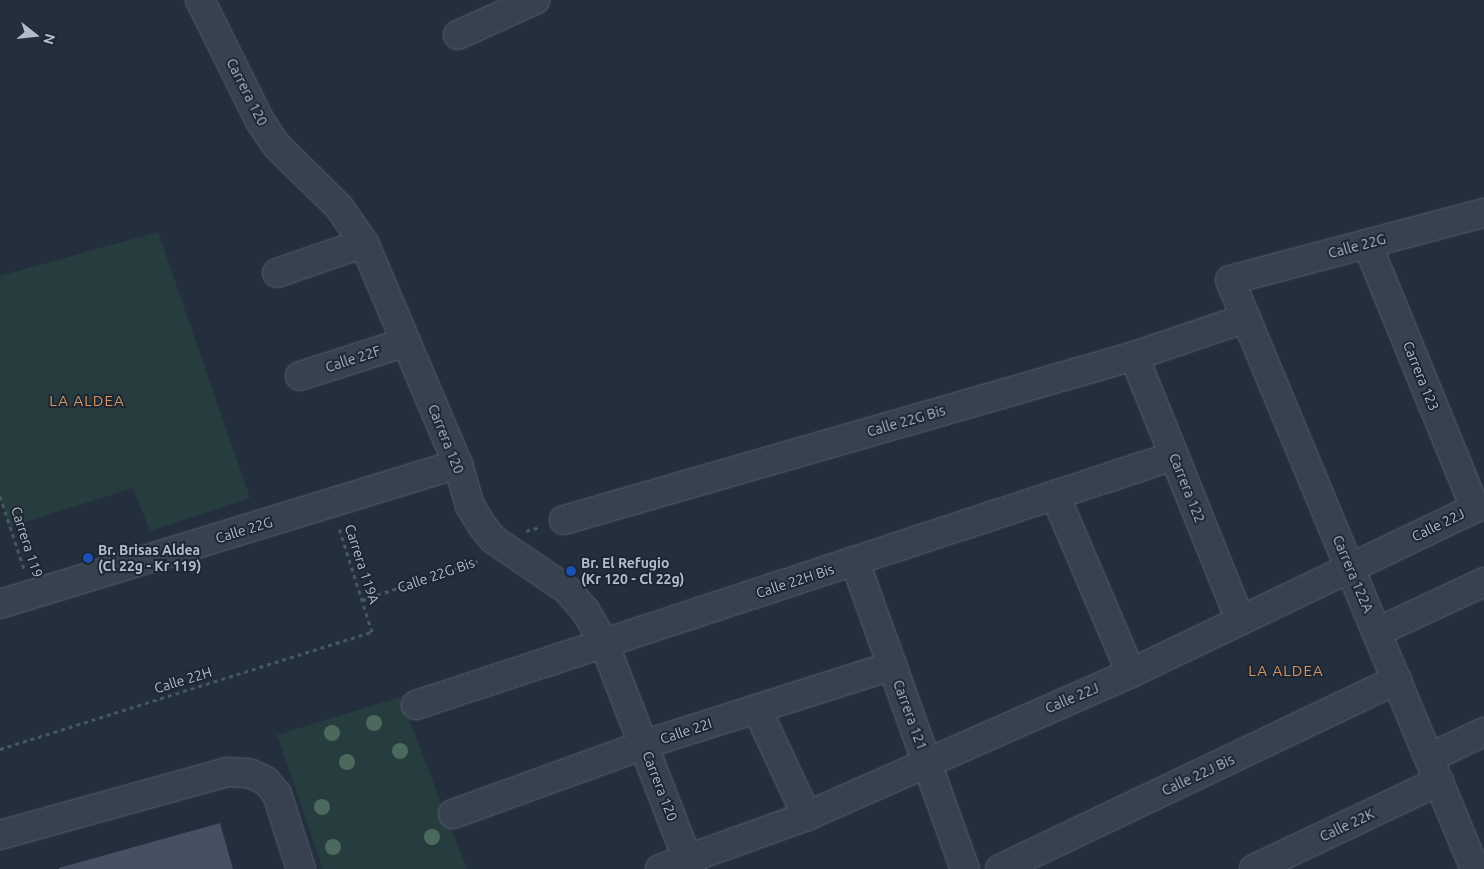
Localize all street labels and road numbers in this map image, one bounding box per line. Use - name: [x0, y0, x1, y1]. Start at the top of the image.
- street label: Carrera 120: [223, 55, 271, 129]
- street label: Calle 22G: [1326, 230, 1388, 262]
- street label: Carrera 123: [1399, 339, 1443, 413]
- street label: Calle 22F: [323, 342, 383, 376]
- street label: Carrera 120: [424, 402, 468, 476]
- street label: Calle 22G Bis: [865, 402, 947, 440]
- street label: Carrera 122: [1165, 451, 1209, 525]
- street label: Carrera 119: [8, 504, 46, 580]
- street label: Calle 22J: [1409, 505, 1467, 545]
- street label: Calle 22G: [213, 513, 275, 547]
- street label: Carrera 119A: [341, 522, 383, 606]
- street label: Carrera 122A: [1329, 533, 1377, 615]
- street label: Calle 22G Bis: [395, 554, 477, 596]
- street label: Calle 22H Bis: [754, 560, 836, 602]
- street label: Calle 22H: [152, 663, 214, 697]
- street label: Carrera 121: [890, 678, 930, 752]
- street label: Calle 22J: [1043, 679, 1101, 717]
- street label: Calle 22I: [658, 715, 714, 747]
- street label: Carrera 120: [639, 749, 681, 823]
- street label: Calle 22J Bis: [1159, 751, 1237, 799]
- street label: Calle 22K: [1317, 805, 1377, 845]

